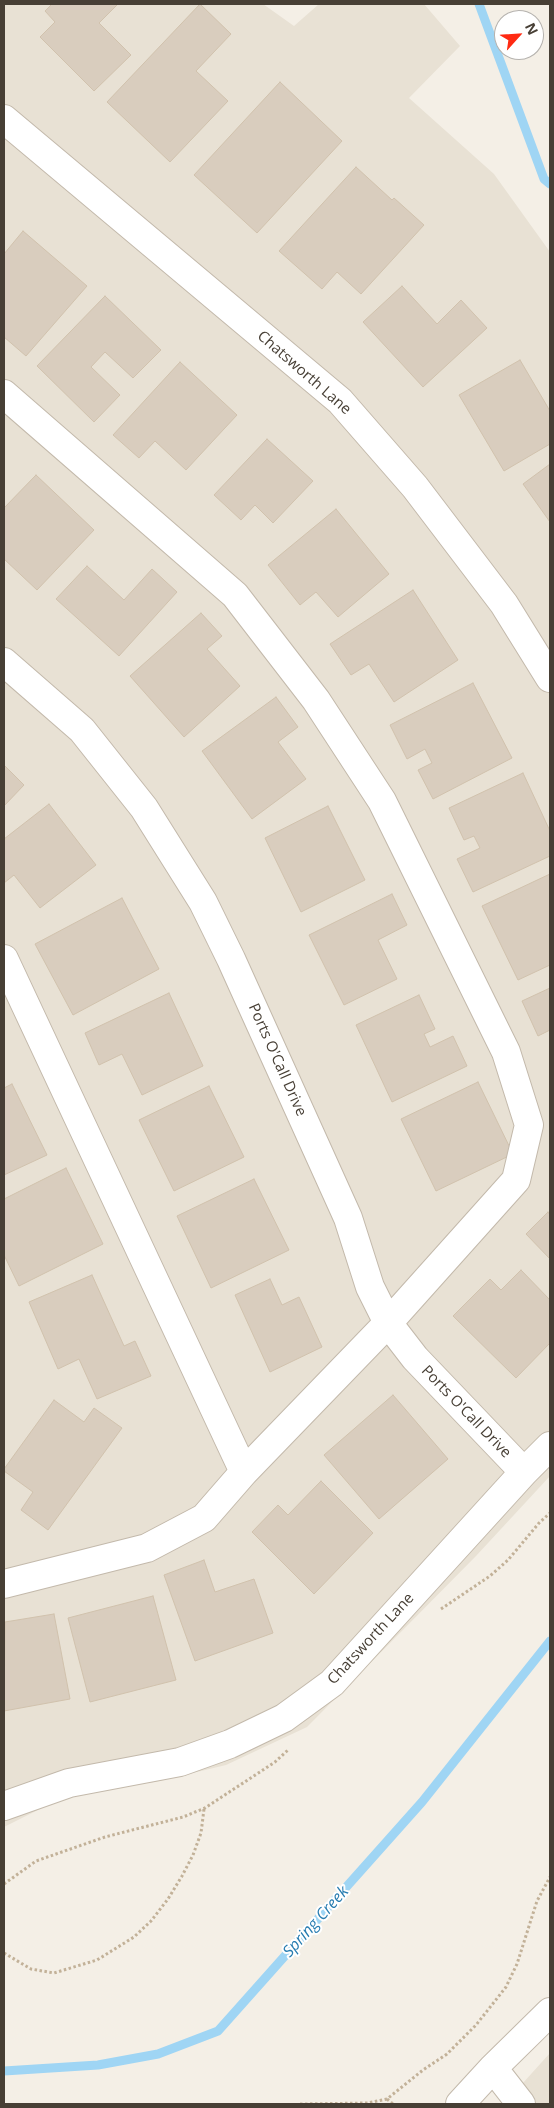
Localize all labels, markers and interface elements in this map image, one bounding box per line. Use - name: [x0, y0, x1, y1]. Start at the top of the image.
- north arrow: [494, 10, 544, 60]
- text: N: [521, 19, 543, 38]
- street label: Chatsworth Lane: [253, 327, 355, 419]
- street label: Ports O'Call Drive: [244, 1001, 310, 1119]
- street label: Ports O'Call Drive: [417, 1362, 515, 1462]
- street label: Chatsworth Lane: [324, 1590, 418, 1688]
- water label: Spring Creek: [279, 1883, 353, 1961]

